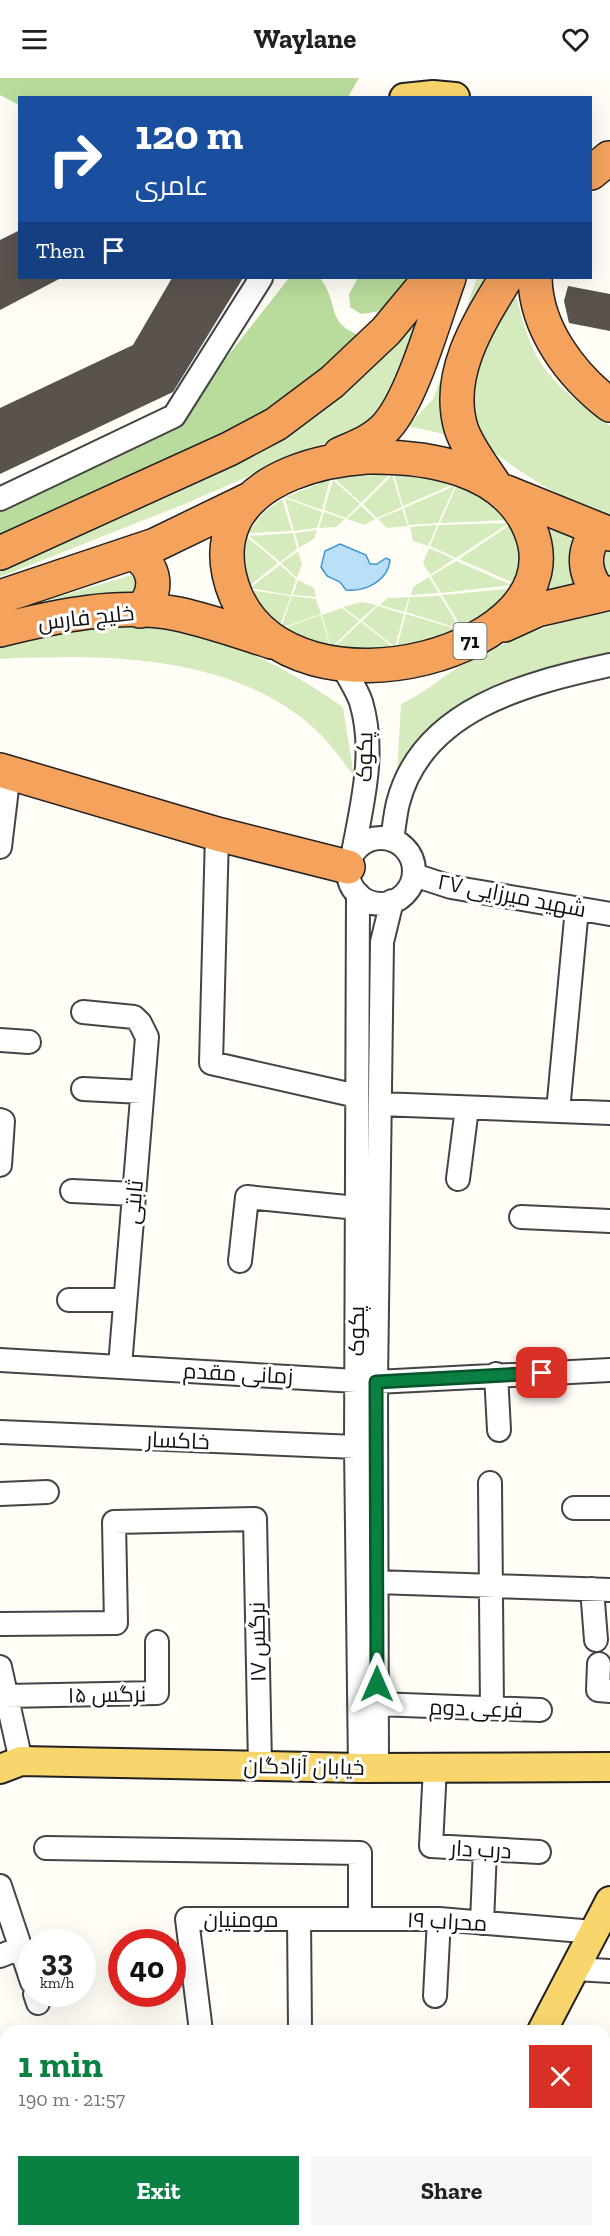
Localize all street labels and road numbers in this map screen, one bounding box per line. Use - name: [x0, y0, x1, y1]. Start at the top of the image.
- street label: خلیج فارس: [37, 599, 136, 637]
- road number: 71: [454, 623, 486, 659]
- street label: پکوک: [351, 732, 379, 782]
- street label: شهید میرزایی ۲۷: [435, 868, 588, 923]
- street label: ثابتی: [118, 1179, 149, 1225]
- street label: پکوک: [343, 1306, 371, 1356]
- street label: زمانی مقدم: [182, 1357, 294, 1392]
- street label: خاکسار: [144, 1426, 210, 1455]
- street label: نرگس ۱۷: [243, 1602, 272, 1682]
- street label: نرگس ۱۵: [67, 1680, 147, 1709]
- street label: فرعی دوم: [429, 1693, 523, 1726]
- street label: خیابان آزادگان: [243, 1752, 365, 1781]
- street label: درب دار: [448, 1834, 512, 1865]
- street label: مومنیان: [203, 1906, 279, 1933]
- street label: محراب ۱۹: [406, 1906, 488, 1937]

